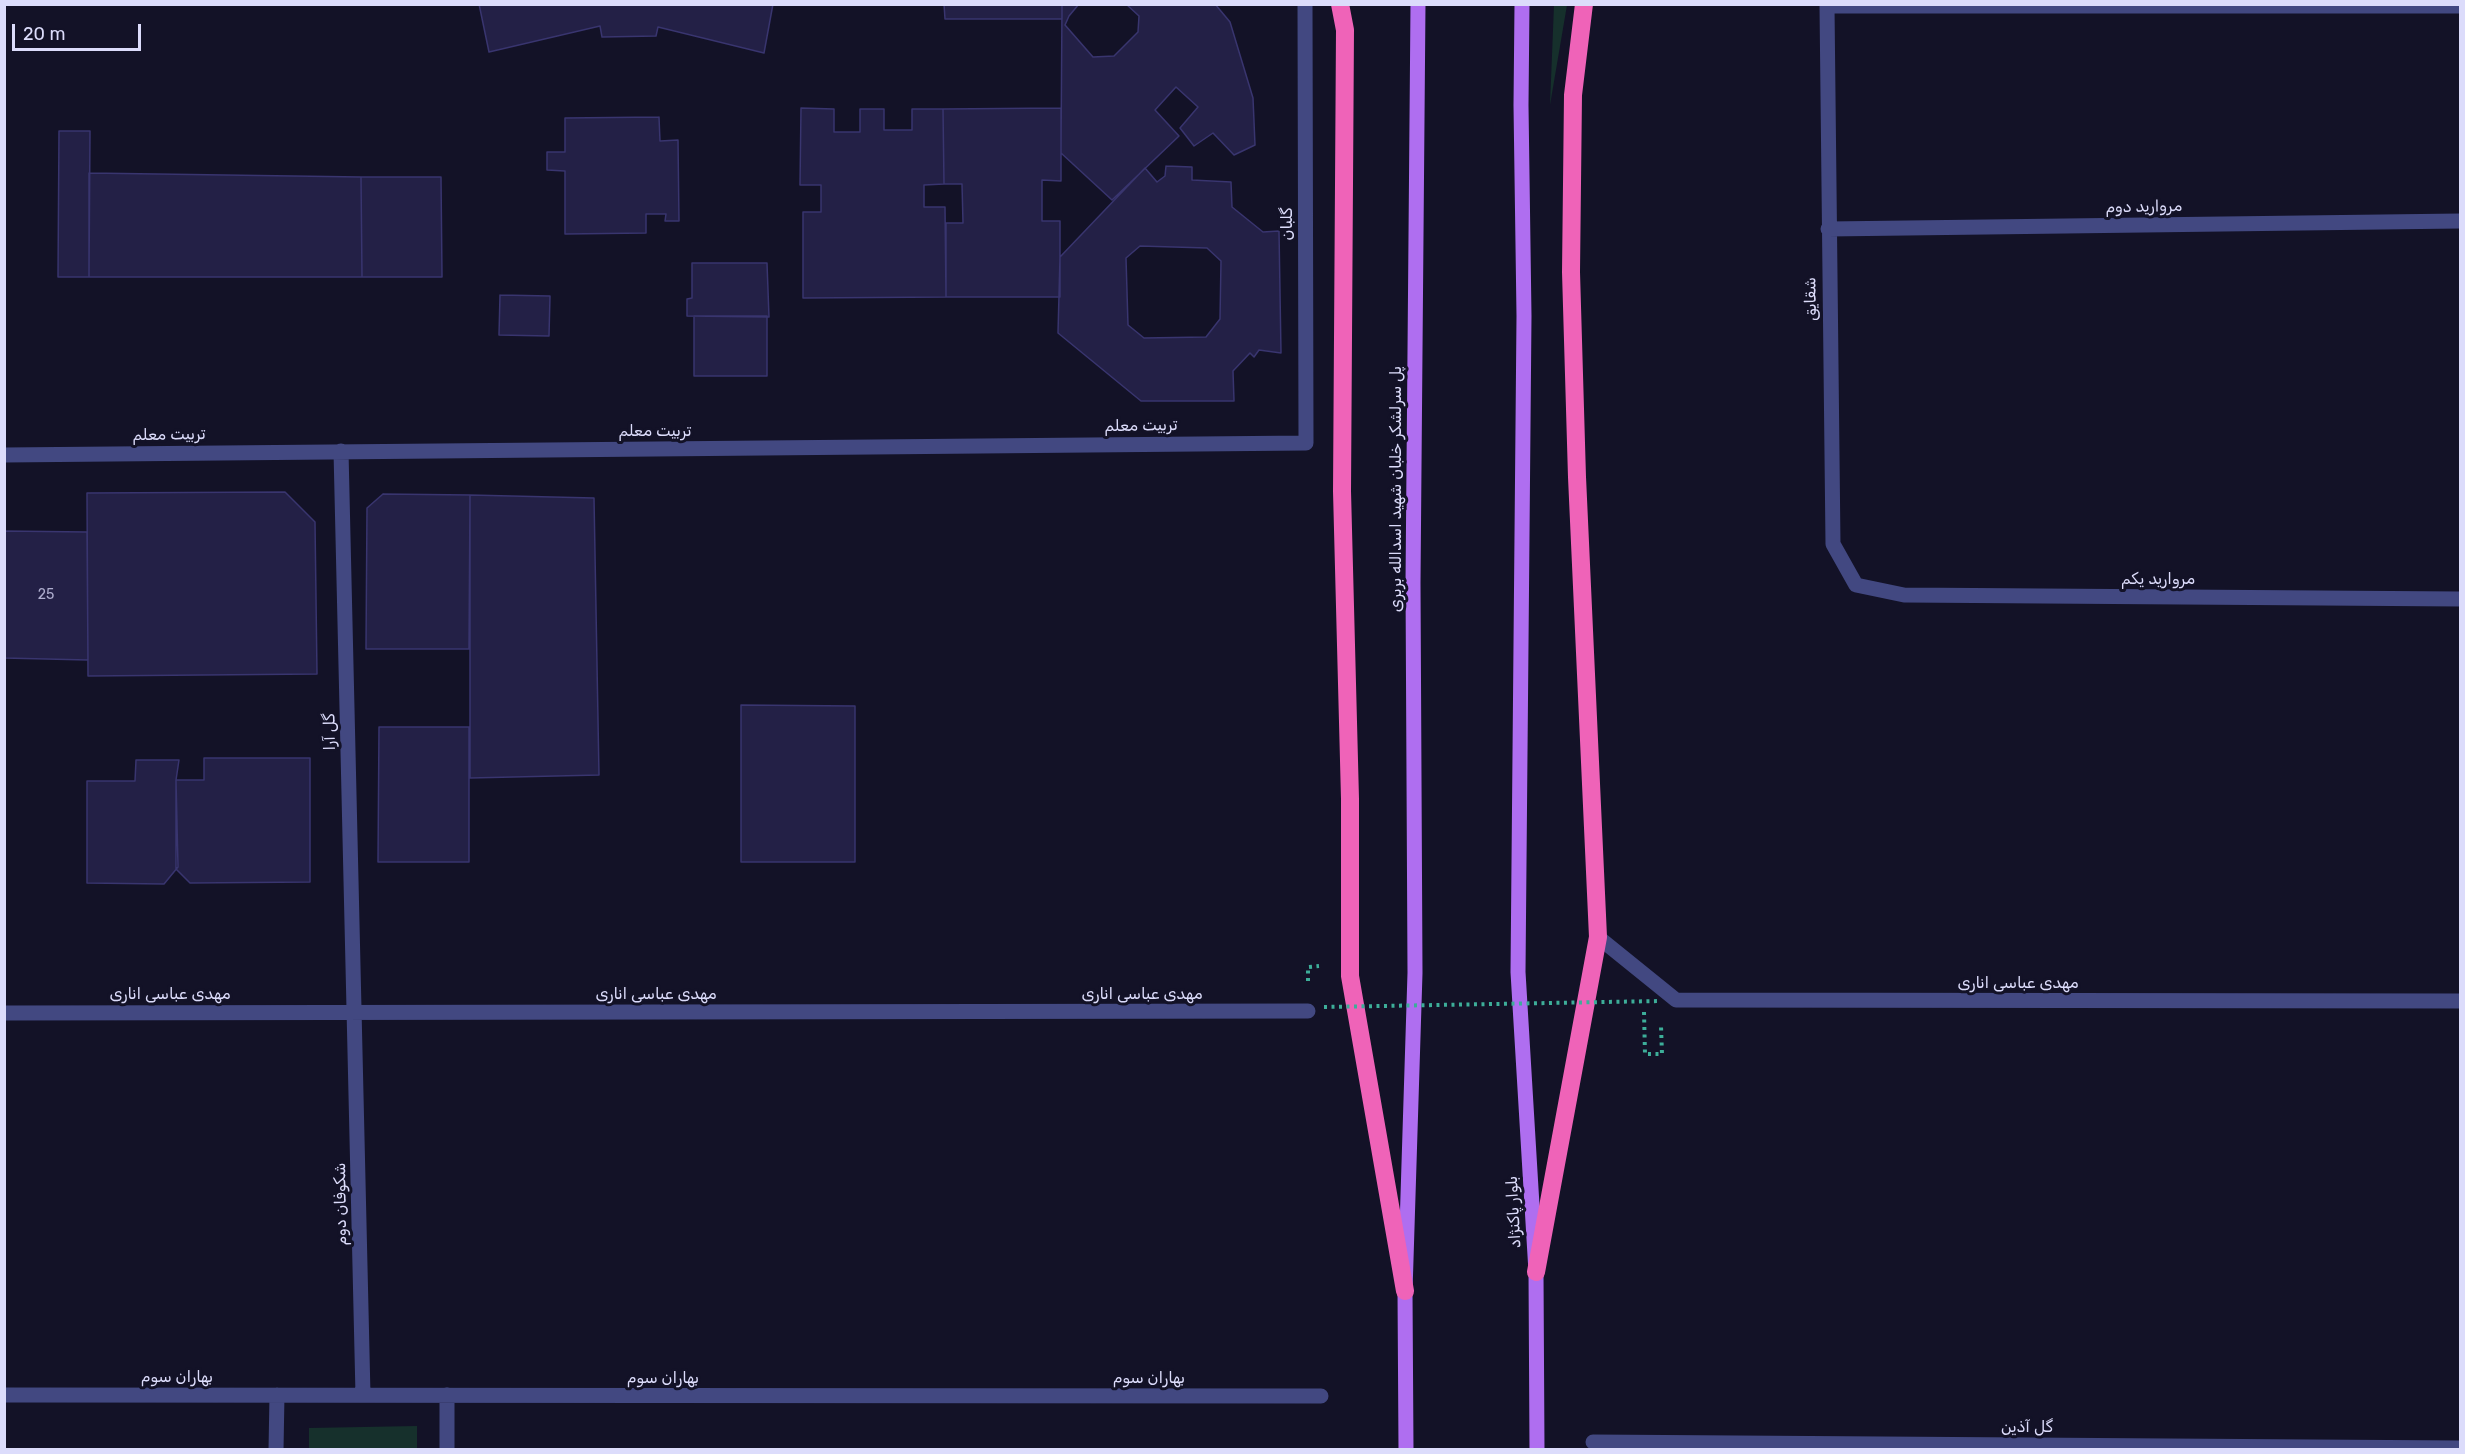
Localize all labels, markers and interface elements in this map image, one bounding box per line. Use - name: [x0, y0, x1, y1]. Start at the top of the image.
- scale bar: [15, 12, 144, 50]
- text: 20 m: [23, 23, 65, 45]
- street label: مروارید دوم: [2105, 197, 2183, 217]
- street label: گلبان: [1277, 208, 1297, 240]
- street label: شقایق: [1801, 277, 1821, 321]
- street label: پل سرلشکر خلبان شهید اسدالله بربری: [1386, 366, 1406, 612]
- street label: تربیت معلم: [1104, 416, 1178, 436]
- street label: تربیت معلم: [618, 421, 692, 441]
- street label: تربیت معلم: [132, 425, 206, 445]
- street label: مروارید یکم: [2121, 569, 2195, 589]
- house number: 25: [38, 587, 54, 603]
- street label: گل آرا: [320, 713, 340, 751]
- street label: مهدی عباسی اناری: [1957, 973, 2079, 993]
- street label: مهدی عباسی اناری: [109, 984, 231, 1004]
- street label: مهدی عباسی اناری: [595, 984, 717, 1004]
- street label: مهدی عباسی اناری: [1081, 984, 1203, 1004]
- street label: شکوفان دوم: [331, 1162, 351, 1246]
- street label: بلوار پاکنژاد: [1503, 1175, 1525, 1249]
- street label: بهاران سوم: [141, 1367, 213, 1387]
- street label: بهاران سوم: [627, 1368, 699, 1388]
- street label: بهاران سوم: [1113, 1368, 1185, 1388]
- street label: گل آذین: [2001, 1417, 2053, 1437]

